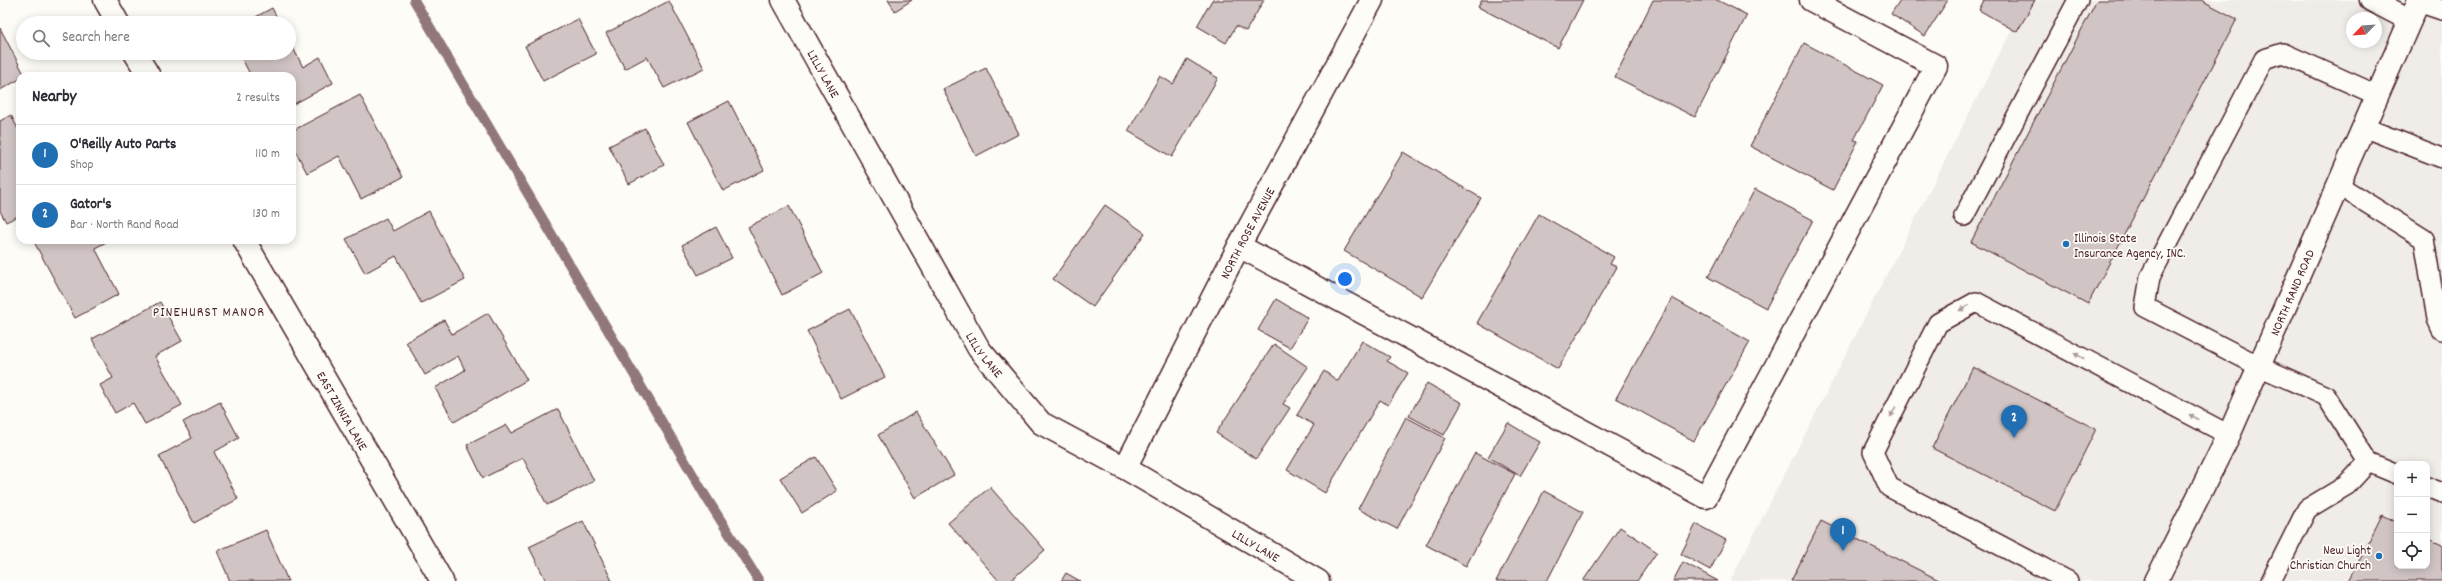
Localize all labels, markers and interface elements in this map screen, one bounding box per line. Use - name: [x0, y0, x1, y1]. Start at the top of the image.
- north arrow: [2346, 12, 2382, 48]
- search box: [16, 16, 296, 60]
- icon: search: [30, 27, 52, 49]
- text: Search here: [62, 27, 130, 49]
- street label: LILLY LANE: [801, 47, 843, 102]
- text: Nearby: [32, 86, 76, 110]
- text: 2 results: [236, 89, 280, 108]
- text: O'Reilly Auto Parts: [70, 134, 176, 156]
- text: 1: [44, 145, 46, 164]
- text: 110 m: [255, 145, 280, 164]
- text: Shop: [70, 156, 93, 175]
- street label: NORTH ROSE AVENUE: [1217, 184, 1281, 283]
- text: Gator's: [70, 194, 112, 216]
- text: 2: [42, 205, 48, 224]
- text: 130 m: [252, 205, 280, 224]
- text: Bar · North Rand Road: [70, 216, 179, 235]
- place label: Illinois State Insurance Agency, INC.: [2074, 230, 2185, 264]
- marker: Illinois State Insurance Agency, INC.: [2061, 239, 2071, 249]
- street label: NORTH RAND ROAD: [2266, 247, 2321, 339]
- your location: [1335, 269, 1355, 289]
- district label: PINEHURST MANOR: [153, 303, 265, 323]
- one-way arrow: [1959, 305, 1970, 312]
- street label: LILLY LANE: [959, 329, 1006, 383]
- one-way arrow: [2073, 353, 2085, 360]
- street label: EAST ZINNIA LANE: [310, 369, 371, 455]
- pin: 2: [2001, 405, 2027, 438]
- one-way arrow: [1890, 407, 1896, 418]
- one-way arrow: [2188, 414, 2200, 420]
- map controls: [2394, 461, 2430, 569]
- button: +: [2394, 461, 2430, 497]
- button: −: [2394, 497, 2430, 533]
- pin: 1: [1830, 518, 1856, 551]
- street label: LILLY LANE: [1227, 525, 1282, 568]
- button: locate: [2394, 533, 2430, 569]
- place label: New Light Christian Church: [2290, 542, 2371, 576]
- marker: New Light Christian Church: [2374, 551, 2384, 561]

